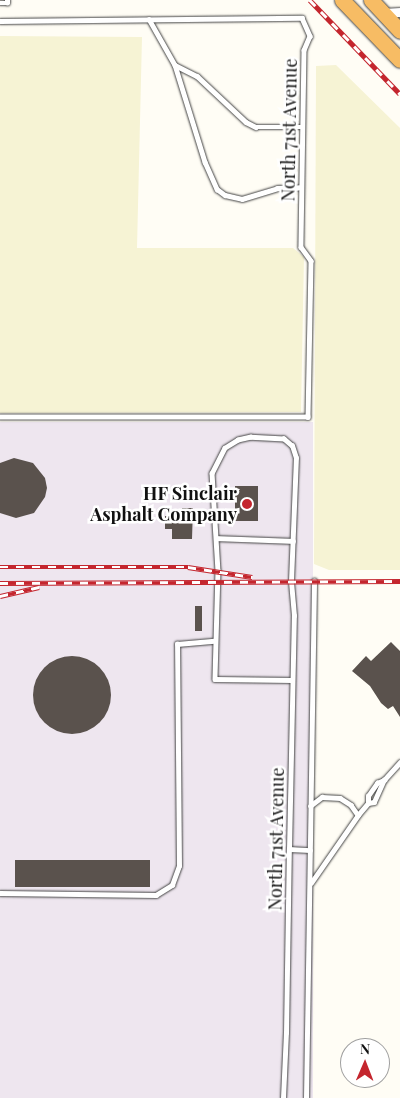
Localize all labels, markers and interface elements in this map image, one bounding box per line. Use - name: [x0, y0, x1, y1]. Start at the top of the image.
- street label: North 71st Avenue: [277, 58, 301, 202]
- place label: HF Sinclair Asphalt Company: [90, 483, 237, 526]
- marker: HF Sinclair Asphalt Company: [241, 498, 253, 510]
- street label: North 71st Avenue: [264, 767, 288, 911]
- north arrow: [340, 1038, 390, 1088]
- text: N: [360, 1039, 370, 1058]

